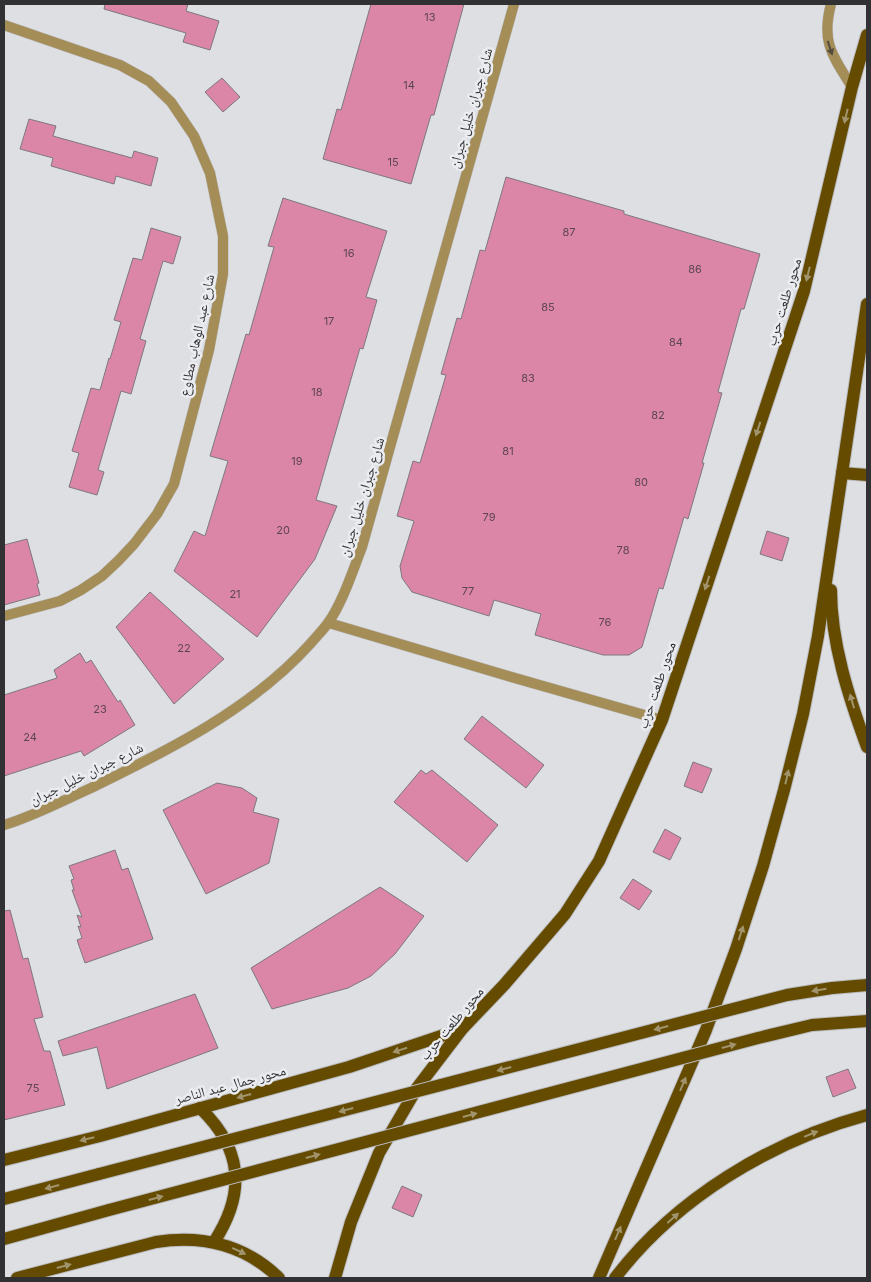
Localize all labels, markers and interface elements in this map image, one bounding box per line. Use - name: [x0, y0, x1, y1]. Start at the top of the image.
- house number: 13: [424, 10, 436, 24]
- one-way arrow: [827, 40, 835, 55]
- street label: شارع جبران خليل جبران: [445, 46, 497, 171]
- house number: 14: [403, 78, 415, 92]
- one-way arrow: [842, 108, 850, 123]
- house number: 15: [387, 155, 399, 169]
- house number: 87: [562, 225, 576, 239]
- house number: 16: [343, 246, 355, 260]
- street label: محور طلعت حرب: [762, 256, 805, 348]
- house number: 86: [688, 262, 702, 276]
- one-way arrow: [804, 266, 812, 281]
- street label: شارع عبد الوهاب مطاوع: [175, 272, 219, 398]
- house number: 85: [541, 300, 555, 314]
- house number: 17: [324, 314, 334, 328]
- house number: 84: [669, 335, 683, 349]
- house number: 83: [521, 371, 535, 385]
- house number: 18: [311, 385, 323, 399]
- house number: 82: [651, 408, 665, 422]
- one-way arrow: [754, 421, 761, 436]
- street label: شارع جبران خليل جبران: [335, 435, 389, 560]
- house number: 81: [502, 444, 514, 458]
- house number: 19: [291, 454, 303, 468]
- house number: 80: [634, 475, 648, 489]
- house number: 79: [483, 510, 496, 524]
- house number: 20: [276, 523, 290, 537]
- house number: 78: [617, 543, 630, 557]
- one-way arrow: [703, 576, 711, 591]
- house number: 77: [462, 584, 474, 598]
- house number: 21: [229, 587, 241, 601]
- house number: 76: [599, 615, 612, 629]
- street label: محور طلعت حرب: [633, 639, 680, 731]
- house number: 22: [177, 641, 191, 655]
- one-way arrow: [847, 693, 855, 708]
- house number: 23: [93, 702, 107, 716]
- house number: 24: [23, 730, 37, 744]
- street label: شارع جبران خليل جبران: [26, 738, 147, 810]
- one-way arrow: [783, 770, 791, 785]
- one-way arrow: [738, 925, 746, 940]
- street label: محور طلعت حرب: [415, 983, 487, 1064]
- one-way arrow: [810, 987, 826, 995]
- one-way arrow: [653, 1024, 668, 1032]
- one-way arrow: [721, 1042, 736, 1050]
- one-way arrow: [392, 1047, 407, 1054]
- street label: محور جمال عبد الناصر: [172, 1061, 288, 1108]
- one-way arrow: [496, 1065, 511, 1073]
- one-way arrow: [679, 1077, 687, 1091]
- house number: 75: [27, 1081, 40, 1095]
- one-way arrow: [236, 1092, 251, 1100]
- one-way arrow: [339, 1106, 354, 1114]
- one-way arrow: [463, 1110, 478, 1118]
- one-way arrow: [804, 1129, 818, 1137]
- one-way arrow: [80, 1135, 95, 1143]
- one-way arrow: [306, 1152, 321, 1160]
- one-way arrow: [45, 1183, 60, 1191]
- one-way arrow: [149, 1194, 164, 1202]
- one-way arrow: [666, 1213, 679, 1224]
- one-way arrow: [615, 1226, 623, 1241]
- one-way arrow: [232, 1247, 246, 1255]
- one-way arrow: [57, 1262, 72, 1270]

